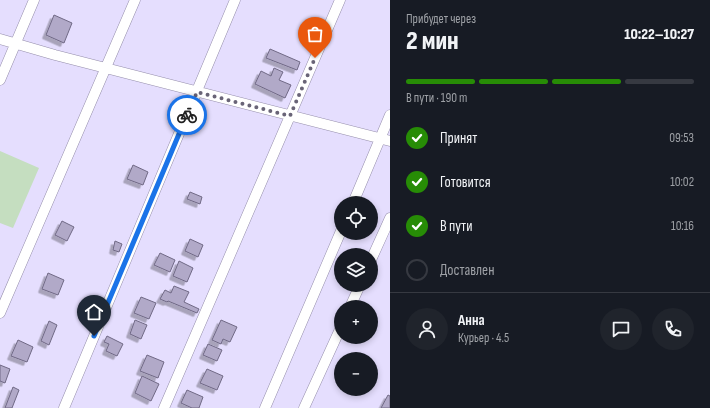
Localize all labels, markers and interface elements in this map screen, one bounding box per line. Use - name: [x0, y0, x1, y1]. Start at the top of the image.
- text: Прибудет через: [406, 11, 476, 27]
- pin: [298, 17, 332, 58]
- icon: bag: [304, 23, 326, 45]
- text: 10:22–10:27: [624, 25, 694, 44]
- text: 2 мин: [406, 26, 459, 57]
- text: В пути · 190 m: [406, 90, 467, 106]
- courier: [167, 95, 207, 135]
- icon: bike: [176, 104, 198, 126]
- icon: check: [406, 127, 428, 149]
- text: Принят: [440, 129, 477, 148]
- text: 09:53: [669, 130, 694, 146]
- icon: check: [406, 171, 428, 193]
- text: Готовится: [440, 173, 491, 192]
- text: 10:02: [670, 174, 694, 190]
- map controls: [334, 196, 378, 396]
- button: locate: [334, 196, 378, 240]
- icon: check: [406, 215, 428, 237]
- text: В пути: [440, 217, 472, 236]
- text: 10:16: [671, 218, 694, 234]
- button: layers: [334, 248, 378, 292]
- text: Доставлен: [440, 261, 494, 280]
- pin: [77, 295, 111, 336]
- button: +: [334, 300, 378, 344]
- icon: home: [83, 301, 105, 323]
- button: person: [406, 308, 448, 350]
- button: chat: [600, 308, 642, 350]
- button: phone: [652, 308, 694, 350]
- text: Анна: [458, 311, 485, 330]
- text: Курьер · 4.5: [458, 330, 509, 346]
- button: −: [334, 352, 378, 396]

